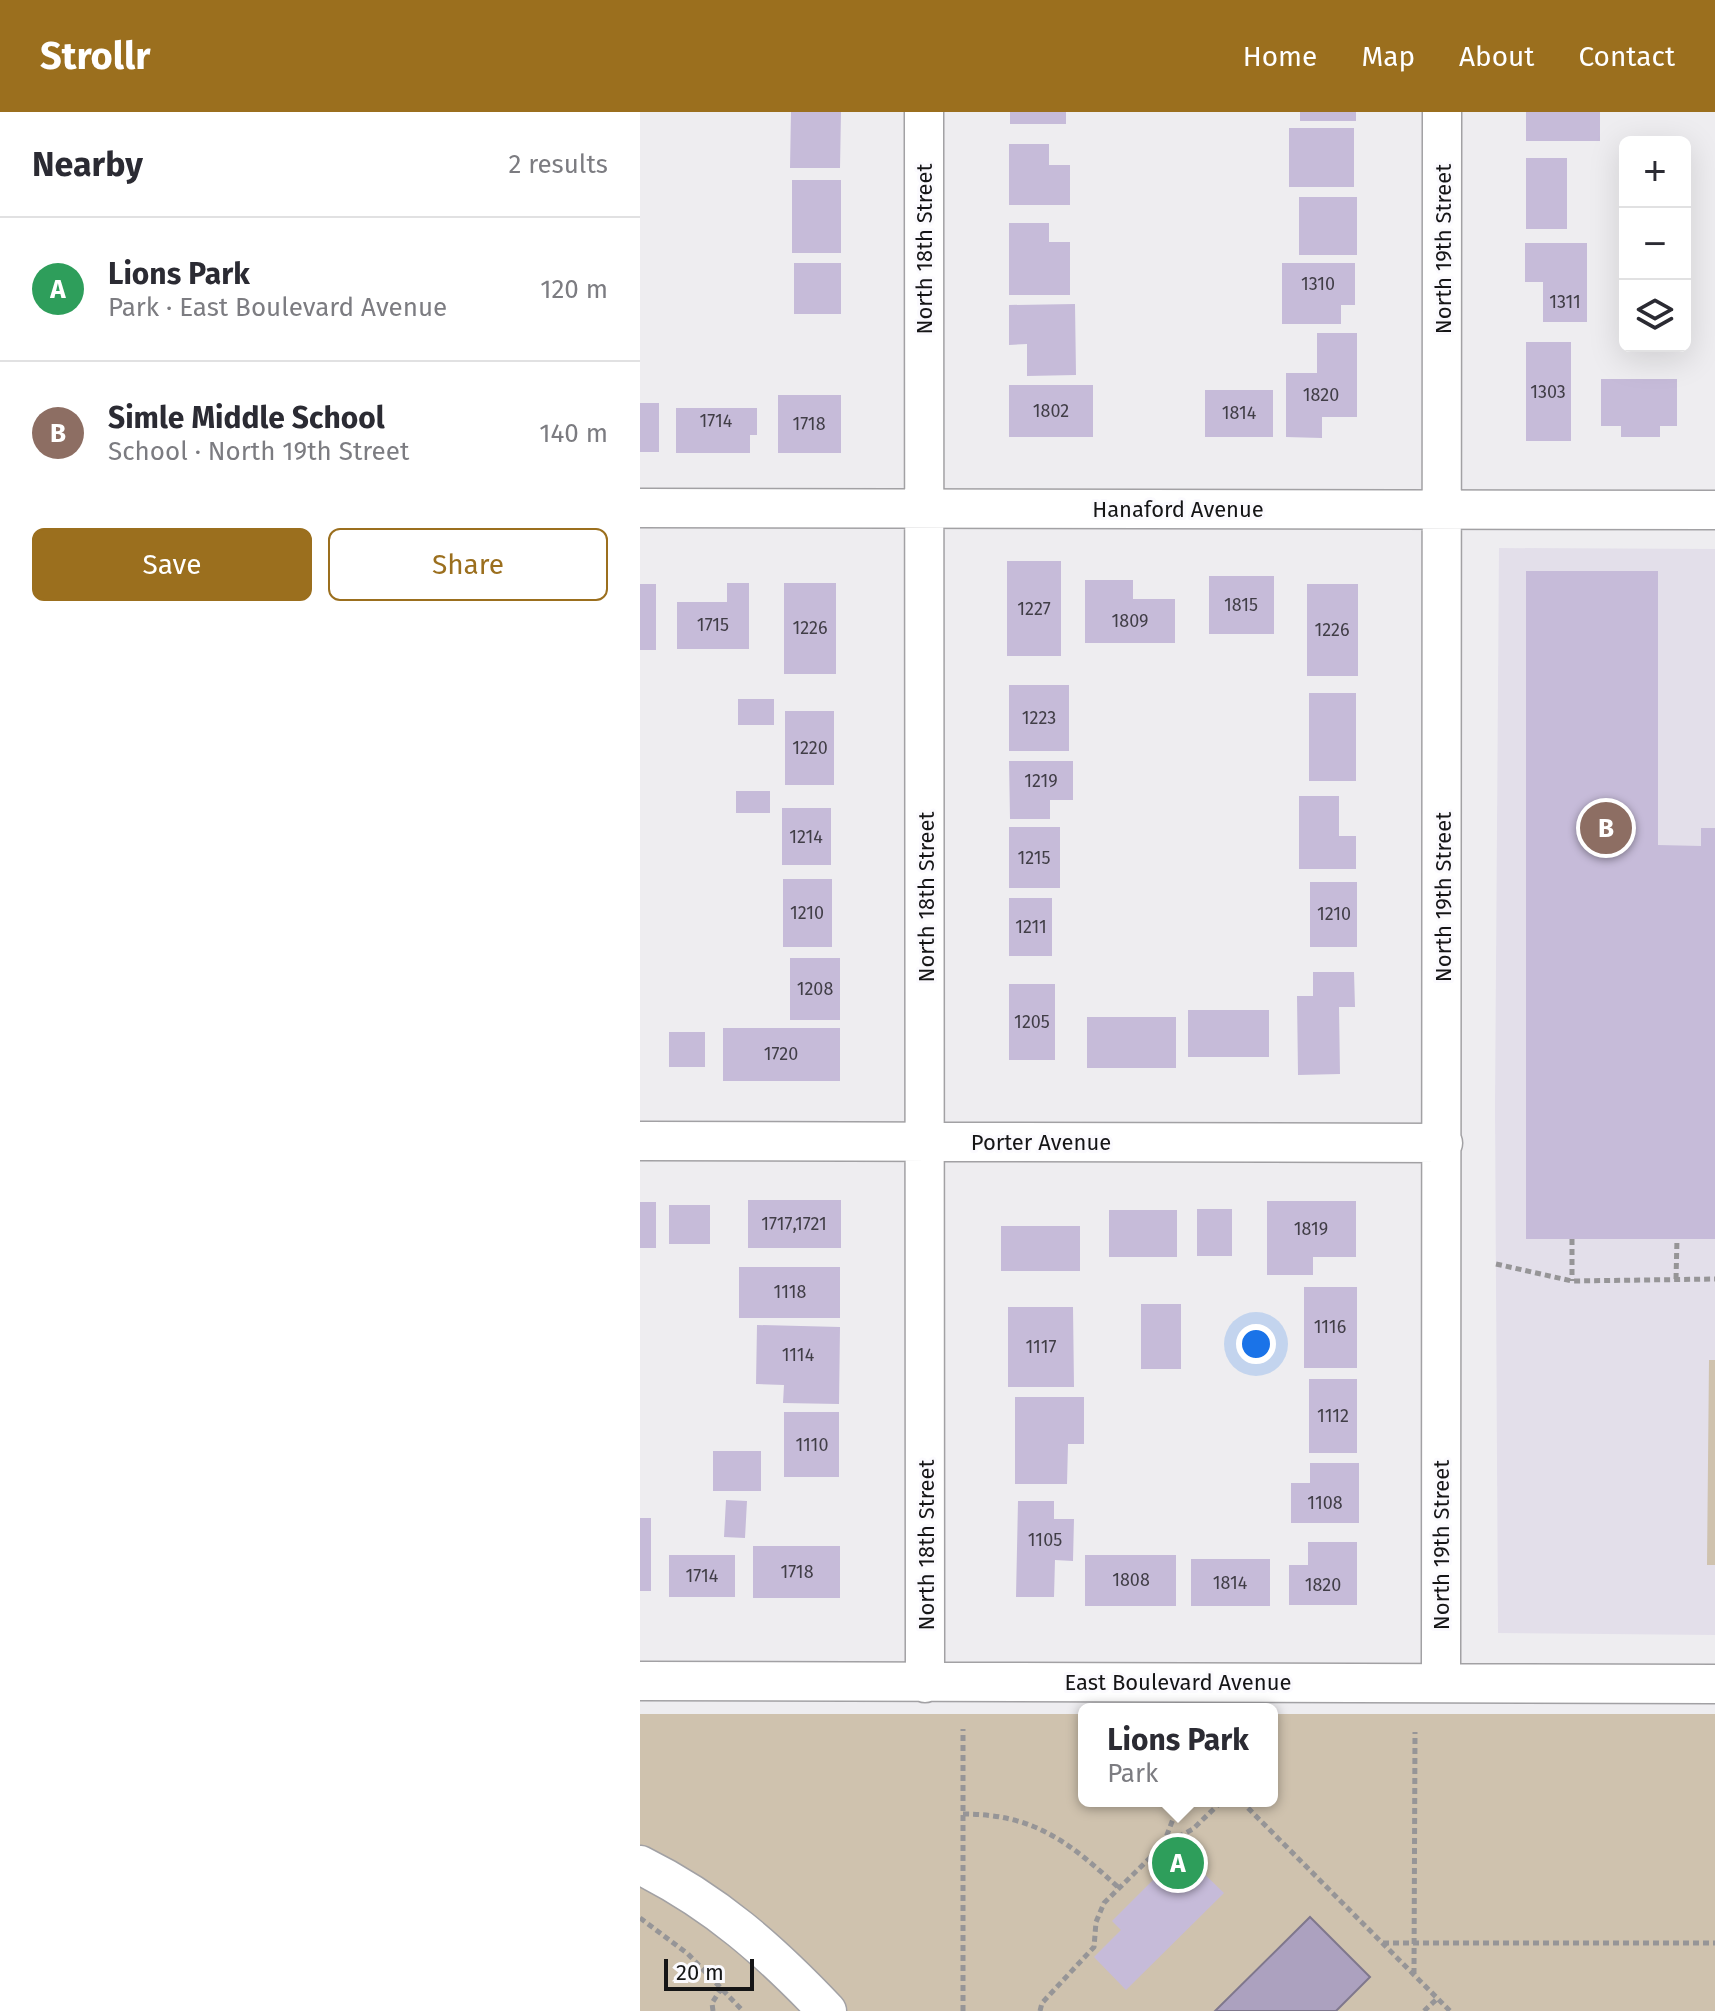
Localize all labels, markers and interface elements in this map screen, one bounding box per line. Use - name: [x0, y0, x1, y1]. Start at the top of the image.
- text: Strollr: [40, 33, 151, 79]
- text: Home: [1243, 40, 1317, 73]
- text: Map: [1361, 40, 1415, 73]
- text: About: [1459, 40, 1534, 73]
- text: Contact: [1578, 40, 1675, 73]
- map controls: [1619, 136, 1691, 352]
- button: +: [1619, 136, 1691, 208]
- text: Nearby: [32, 144, 143, 185]
- text: 2 results: [508, 149, 608, 180]
- street label: North 18th Street: [911, 163, 938, 335]
- street label: North 19th Street: [1430, 164, 1457, 334]
- button: −: [1619, 208, 1691, 280]
- text: Lions Park: [108, 256, 250, 292]
- house number: 1310: [1301, 273, 1335, 295]
- text: A: [50, 274, 66, 305]
- text: 120 m: [540, 274, 608, 305]
- button: layers: [1619, 280, 1691, 352]
- house number: 1311: [1549, 291, 1581, 313]
- text: Park · East Boulevard Avenue: [108, 292, 447, 323]
- house number: 1303: [1530, 381, 1566, 403]
- house number: 1820: [1303, 384, 1339, 406]
- text: Simle Middle School: [108, 400, 385, 436]
- house number: 1802: [1033, 400, 1069, 422]
- house number: 1814: [1222, 402, 1257, 424]
- house number: 1714: [700, 410, 733, 432]
- house number: 1718: [792, 413, 826, 435]
- text: B: [50, 418, 66, 449]
- text: 140 m: [539, 418, 608, 449]
- text: School · North 19th Street: [108, 436, 409, 467]
- street label: Hanaford Avenue: [1092, 496, 1264, 523]
- button: Save: [32, 528, 312, 601]
- button: Share: [328, 528, 608, 601]
- house number: 1815: [1224, 594, 1258, 616]
- house number: 1227: [1017, 598, 1051, 620]
- house number: 1809: [1111, 610, 1149, 632]
- house number: 1715: [697, 614, 729, 636]
- house number: 1226: [792, 617, 828, 639]
- house number: 1226: [1314, 619, 1350, 641]
- house number: 1223: [1022, 707, 1056, 729]
- house number: 1220: [792, 737, 828, 759]
- house number: 1219: [1024, 770, 1058, 792]
- pin: B: [1580, 798, 1632, 858]
- street label: North 18th Street: [913, 811, 940, 983]
- street label: North 19th Street: [1430, 812, 1457, 982]
- house number: 1214: [789, 826, 823, 848]
- house number: 1215: [1017, 847, 1051, 869]
- house number: 1210: [790, 902, 824, 924]
- house number: 1210: [1317, 903, 1351, 925]
- house number: 1211: [1015, 916, 1047, 938]
- house number: 1208: [797, 978, 833, 1000]
- house number: 1205: [1014, 1011, 1050, 1033]
- house number: 1720: [764, 1043, 798, 1065]
- street label: Porter Avenue: [971, 1129, 1111, 1156]
- house number: 1717,1721: [761, 1213, 827, 1235]
- house number: 1819: [1294, 1218, 1328, 1240]
- house number: 1118: [774, 1281, 806, 1303]
- house number: 1116: [1314, 1316, 1346, 1338]
- your location: [1236, 1324, 1276, 1364]
- house number: 1117: [1026, 1336, 1056, 1358]
- house number: 1114: [782, 1344, 815, 1366]
- house number: 1112: [1317, 1405, 1349, 1427]
- house number: 1110: [796, 1434, 828, 1456]
- street label: North 18th Street: [913, 1459, 940, 1631]
- street label: North 19th Street: [1428, 1460, 1455, 1630]
- house number: 1108: [1307, 1492, 1343, 1514]
- house number: 1105: [1028, 1529, 1062, 1551]
- house number: 1718: [780, 1561, 814, 1583]
- house number: 1714: [686, 1565, 719, 1587]
- house number: 1808: [1112, 1569, 1150, 1591]
- house number: 1814: [1213, 1572, 1248, 1594]
- house number: 1820: [1305, 1574, 1341, 1596]
- street label: East Boulevard Avenue: [1065, 1669, 1291, 1696]
- popup: [1078, 1703, 1278, 1807]
- text: Lions Park: [1107, 1722, 1249, 1758]
- text: Park: [1107, 1758, 1158, 1789]
- pin: A: [1152, 1833, 1204, 1893]
- scale bar: [664, 1955, 754, 1991]
- text: 20 m: [676, 1959, 724, 1986]

